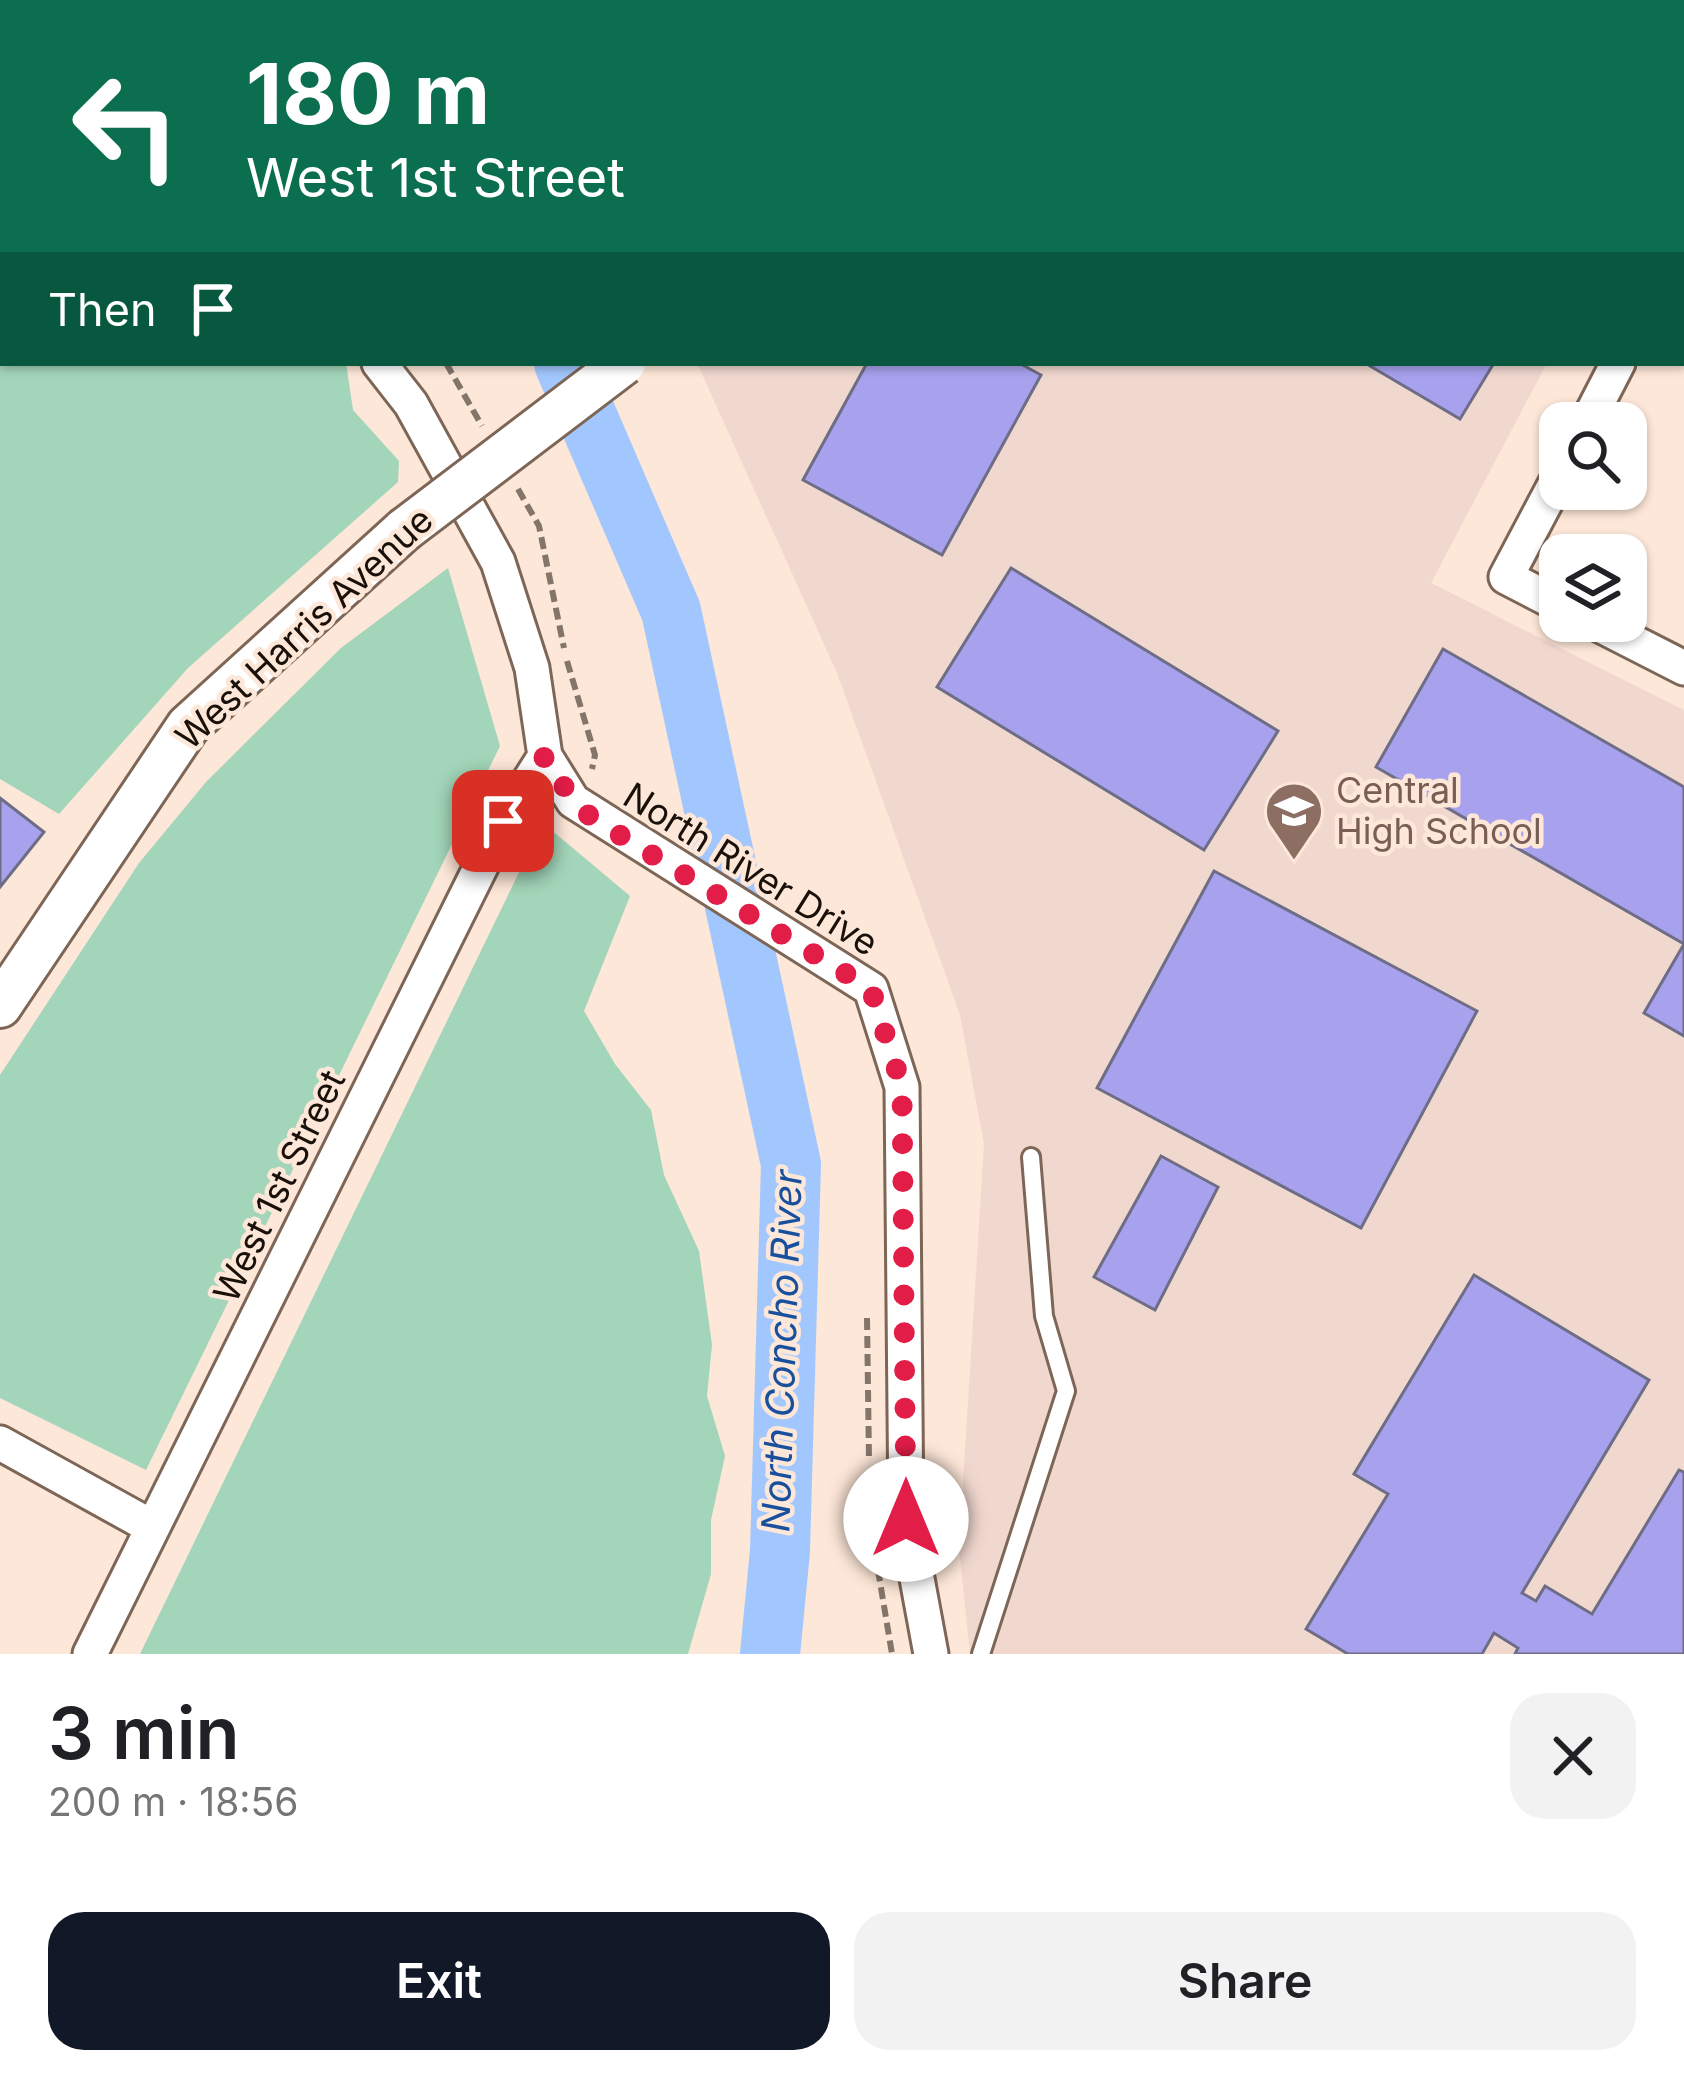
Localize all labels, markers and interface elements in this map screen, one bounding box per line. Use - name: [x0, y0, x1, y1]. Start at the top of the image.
- text: 180 m: [246, 43, 490, 144]
- icon: left: [48, 48, 204, 204]
- text: West 1st Street: [246, 145, 625, 210]
- icon: arrive: [180, 276, 246, 342]
- text: Then: [48, 282, 156, 337]
- map controls: [1539, 402, 1647, 642]
- button: search: [1539, 402, 1647, 510]
- street label: West Harris Avenue: [166, 498, 442, 758]
- button: layers: [1539, 534, 1647, 642]
- place label: Central High School: [1336, 768, 1542, 853]
- pin: [452, 770, 554, 872]
- street label: North River Drive: [616, 773, 886, 965]
- school or university icon: Central High School: [1263, 780, 1325, 862]
- icon: arrive: [470, 788, 536, 854]
- street label: West 1st Street: [204, 1063, 354, 1309]
- water label: North Concho River: [751, 1168, 811, 1533]
- position arrow: [843, 1456, 969, 1582]
- text: 3 min: [48, 1689, 240, 1776]
- button: close: [1510, 1693, 1636, 1819]
- text: 200 m · 18:56: [48, 1778, 298, 1825]
- button: Exit: [48, 1912, 830, 2050]
- button: Share: [854, 1912, 1636, 2050]

